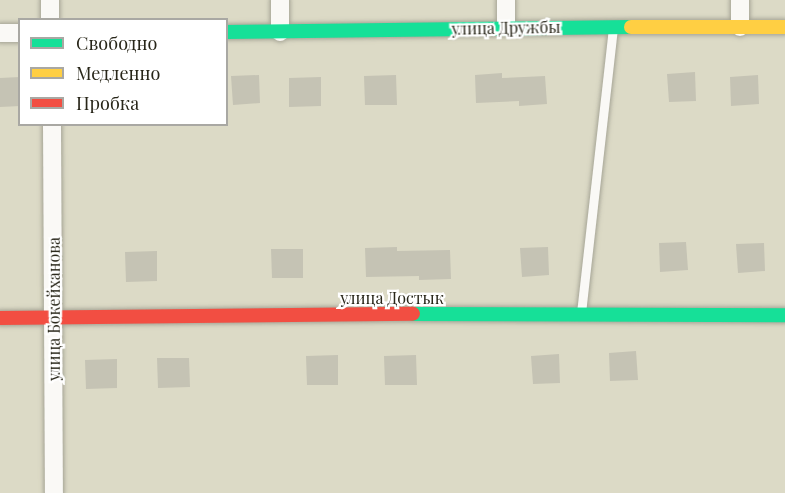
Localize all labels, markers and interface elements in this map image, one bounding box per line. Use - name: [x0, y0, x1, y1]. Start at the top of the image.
- street label: улица Дружбы: [451, 17, 561, 39]
- legend: [18, 18, 228, 126]
- text: Свободно: [76, 31, 157, 55]
- text: Медленно: [76, 61, 160, 85]
- text: Пробка: [76, 91, 139, 115]
- street label: улица Бокейханова: [44, 237, 64, 381]
- street label: улица Достык: [340, 288, 444, 308]

